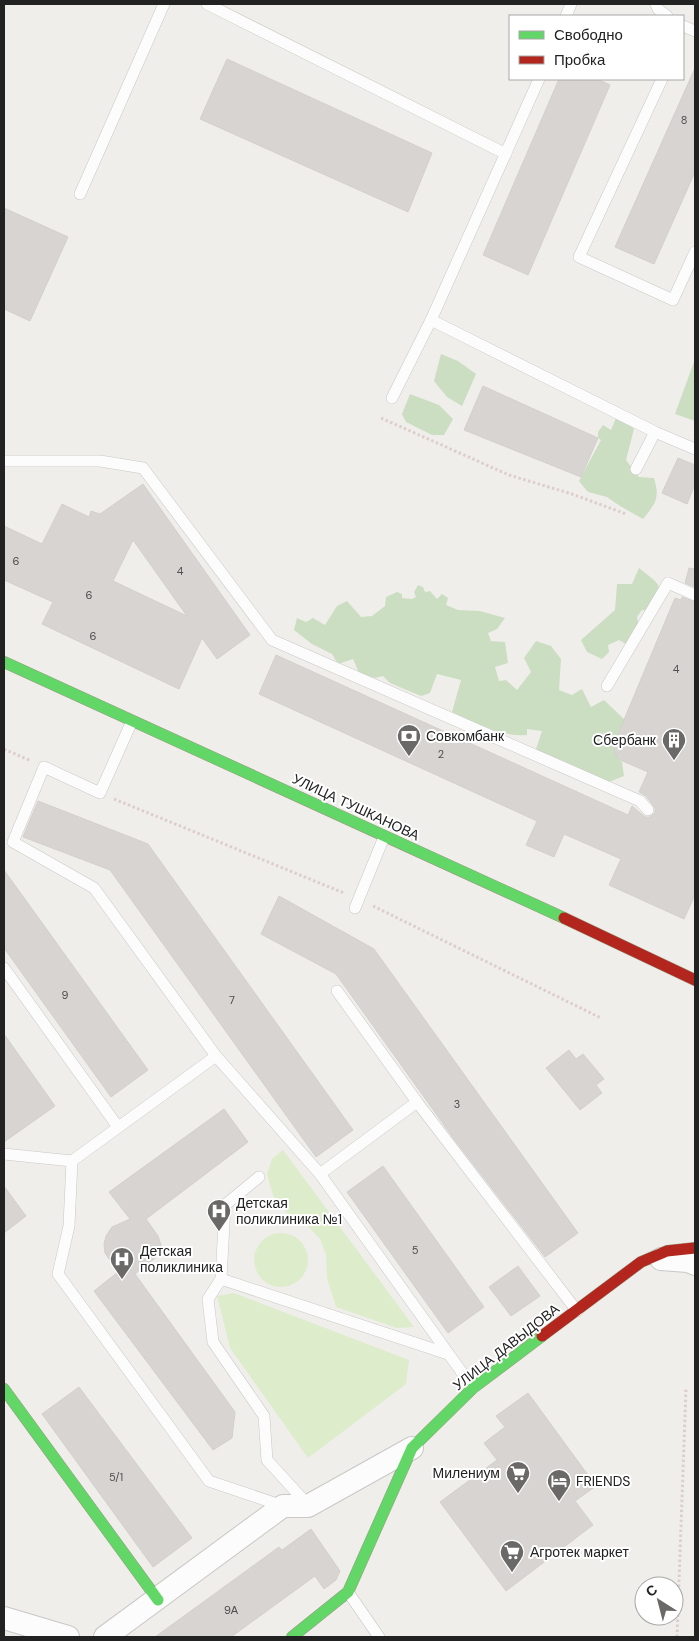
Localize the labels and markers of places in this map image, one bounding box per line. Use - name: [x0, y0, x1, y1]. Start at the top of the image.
- bank icon: Совкомбанк: [396, 723, 422, 757]
- place label: Совкомбанк: [426, 727, 505, 745]
- building icon: Сбербанк: [661, 727, 687, 761]
- place label: Сбербанк: [593, 731, 657, 749]
- place label: Детская поликлиника №1: [236, 1194, 342, 1228]
- hospital icon: Детская поликлиника №1: [206, 1198, 232, 1232]
- place label: Детская поликлиника: [140, 1242, 223, 1276]
- hospital icon: Детская поликлиника: [109, 1246, 135, 1280]
- supermarket icon: Милениум: [505, 1460, 531, 1494]
- place label: Милениум: [433, 1464, 500, 1482]
- hotel icon: FRIENDS: [546, 1468, 572, 1502]
- place label: FRIENDS: [576, 1472, 630, 1490]
- supermarket icon: Агротек маркет: [499, 1539, 525, 1573]
- place label: Агротек маркет: [530, 1543, 629, 1561]

